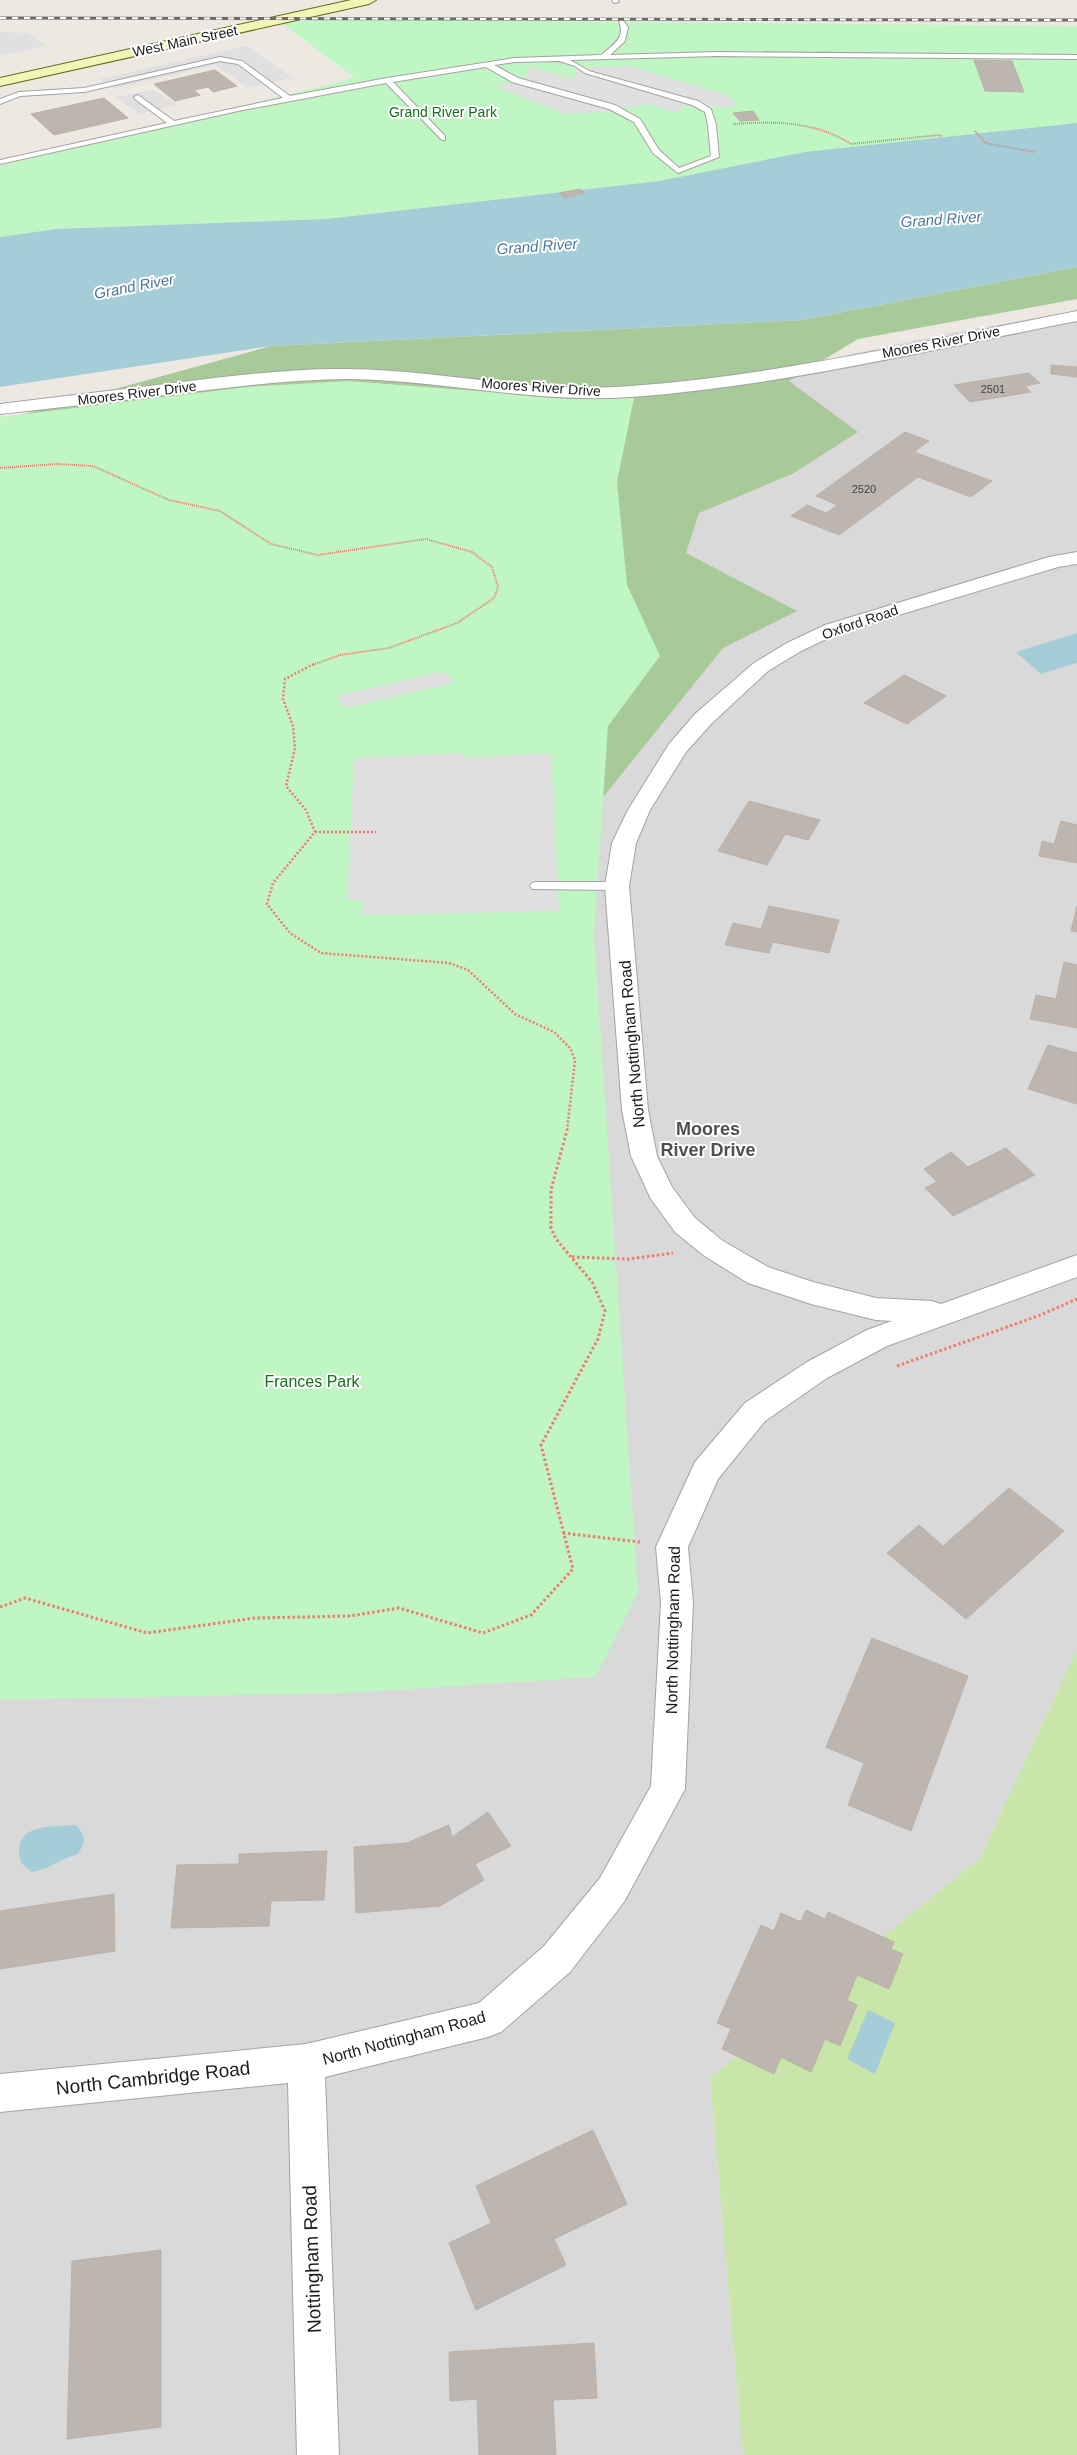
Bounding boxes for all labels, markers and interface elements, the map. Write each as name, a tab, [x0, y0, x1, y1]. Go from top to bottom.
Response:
street label: West Main Street	[131, 22, 239, 60]
park label: Grand River Park	[389, 104, 498, 120]
water label: Grand River	[900, 208, 983, 230]
water label: Grand River	[496, 235, 579, 257]
water label: Grand River	[93, 270, 176, 302]
street label: Moores River Drive	[881, 323, 1002, 361]
street label: Moores River Drive	[481, 375, 602, 399]
street label: Moores River Drive	[77, 378, 198, 408]
house number: 2501	[981, 383, 1005, 395]
house number: 2520	[852, 483, 876, 495]
street label: Oxford Road	[820, 602, 900, 642]
street label: North Nottingham Road	[616, 960, 648, 1128]
district label: Moores River Drive	[660, 1119, 756, 1160]
park label: Frances Park	[264, 1373, 361, 1390]
street label: North Nottingham Road	[663, 1546, 683, 1714]
street label: North Nottingham Road	[321, 2008, 487, 2068]
street label: North Cambridge Road	[55, 2057, 251, 2099]
street label: Nottingham Road	[299, 2185, 325, 2333]

